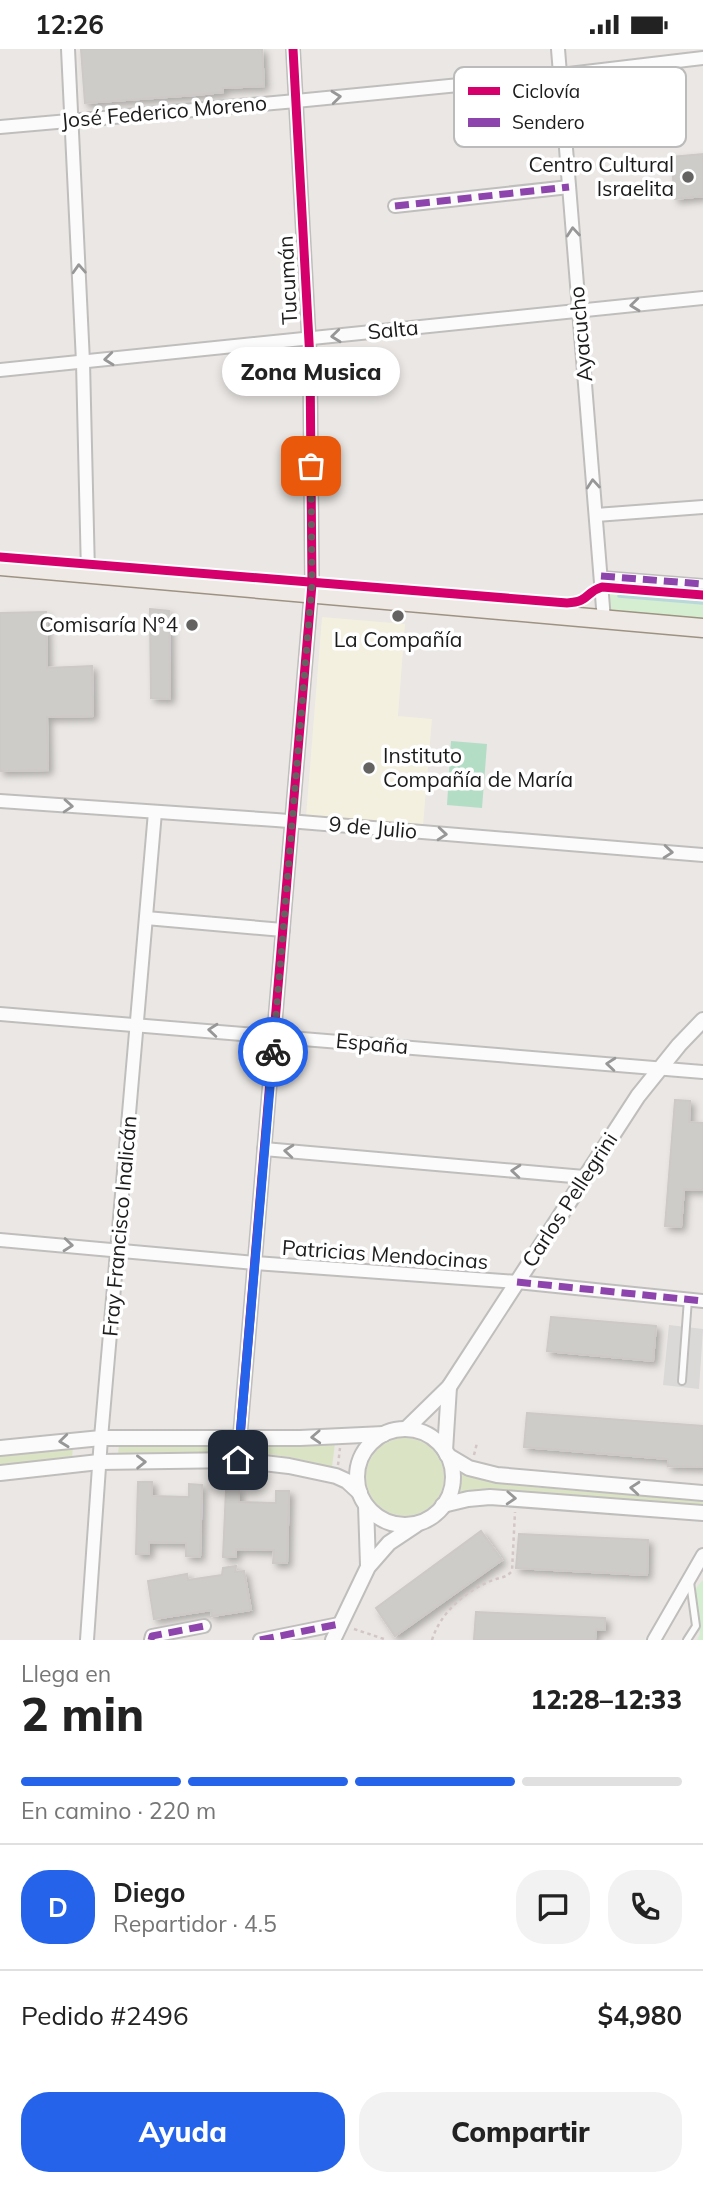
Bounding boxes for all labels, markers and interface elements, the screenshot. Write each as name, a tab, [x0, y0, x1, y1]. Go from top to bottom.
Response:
text: 12:26	[35, 8, 104, 41]
legend	[454, 67, 686, 147]
text: Ciclovía	[512, 79, 580, 103]
street label: José Federico Moreno	[60, 89, 268, 133]
one-way arrow	[331, 90, 342, 105]
text: Sendero	[512, 110, 585, 134]
place label: Centro Cultural Israelita	[529, 151, 674, 201]
marker: Centro Cultural Israelita	[680, 169, 696, 185]
one-way arrow	[566, 227, 581, 238]
street label: Tucumán	[272, 235, 302, 325]
one-way arrow	[71, 263, 86, 274]
street label: Ayacucho	[563, 285, 597, 383]
one-way arrow	[629, 298, 641, 313]
street label: Salta	[366, 313, 419, 345]
one-way arrow	[330, 328, 341, 343]
callout: Zona Musica	[222, 347, 400, 396]
one-way arrow	[103, 351, 114, 366]
text: Zona Musica	[240, 357, 382, 386]
pin	[281, 436, 341, 496]
icon: bag	[292, 447, 330, 485]
one-way arrow	[586, 478, 601, 489]
marker: La Compañía	[390, 608, 406, 624]
place label: Comisaría N°4	[39, 611, 178, 637]
marker: Comisaría N°4	[184, 617, 200, 633]
place label: La Compañía	[334, 626, 462, 652]
place label: Instituto Compañía de María	[383, 742, 573, 792]
marker: Instituto Compañía de María	[361, 760, 377, 776]
one-way arrow	[63, 798, 74, 813]
street label: 9 de Julio	[328, 810, 418, 844]
one-way arrow	[436, 826, 447, 841]
one-way arrow	[663, 844, 674, 859]
courier	[238, 1017, 308, 1087]
one-way arrow	[207, 1023, 219, 1038]
street label: España	[335, 1027, 409, 1059]
icon: bike	[254, 1033, 292, 1071]
one-way arrow	[605, 1057, 616, 1072]
street label: Fray Francisco Inalicán	[96, 1115, 142, 1337]
street label: Carlos Pellegrini	[516, 1127, 622, 1272]
one-way arrow	[284, 1144, 295, 1159]
one-way arrow	[510, 1164, 521, 1179]
street label: Patricias Mendocinas	[281, 1234, 489, 1274]
one-way arrow	[63, 1237, 74, 1252]
one-way arrow	[310, 1429, 321, 1444]
pin	[208, 1430, 268, 1490]
one-way arrow	[58, 1434, 70, 1449]
icon: home	[219, 1441, 257, 1479]
one-way arrow	[136, 1454, 147, 1470]
one-way arrow	[629, 1481, 640, 1496]
one-way arrow	[505, 1491, 516, 1506]
text: Llega en	[21, 1659, 111, 1688]
text: 12:28–12:33	[531, 1683, 682, 1716]
text: 2 min	[21, 1685, 144, 1743]
text: En camino · 220 m	[21, 1796, 216, 1825]
button: chat	[516, 1870, 590, 1944]
button: phone	[608, 1870, 682, 1944]
text: Diego	[113, 1876, 185, 1909]
text: D	[48, 1891, 68, 1924]
text: Repartidor · 4.5	[113, 1909, 277, 1938]
text: Pedido #2496	[21, 1999, 189, 2032]
text: $4,980	[598, 1999, 682, 2032]
button: Ayuda	[21, 2092, 345, 2172]
button: Compartir	[359, 2092, 682, 2172]

